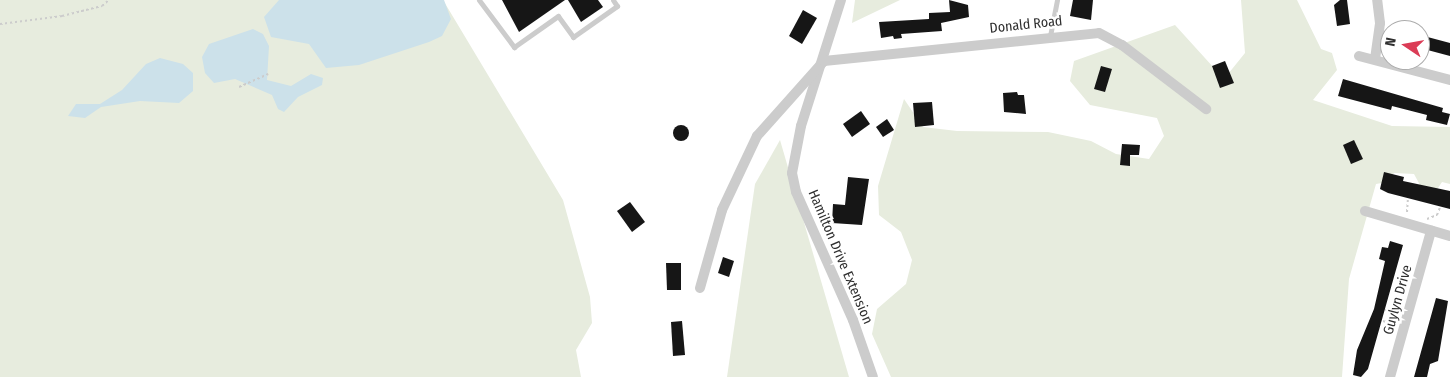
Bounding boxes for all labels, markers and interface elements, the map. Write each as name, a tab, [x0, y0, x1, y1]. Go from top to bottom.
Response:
street label: Donald Road	[989, 13, 1063, 37]
north arrow	[1380, 20, 1430, 70]
text: N	[1382, 36, 1400, 48]
street label: Hamilton Drive Extension	[804, 187, 876, 327]
street label: Guylyn Drive	[1380, 263, 1416, 337]

